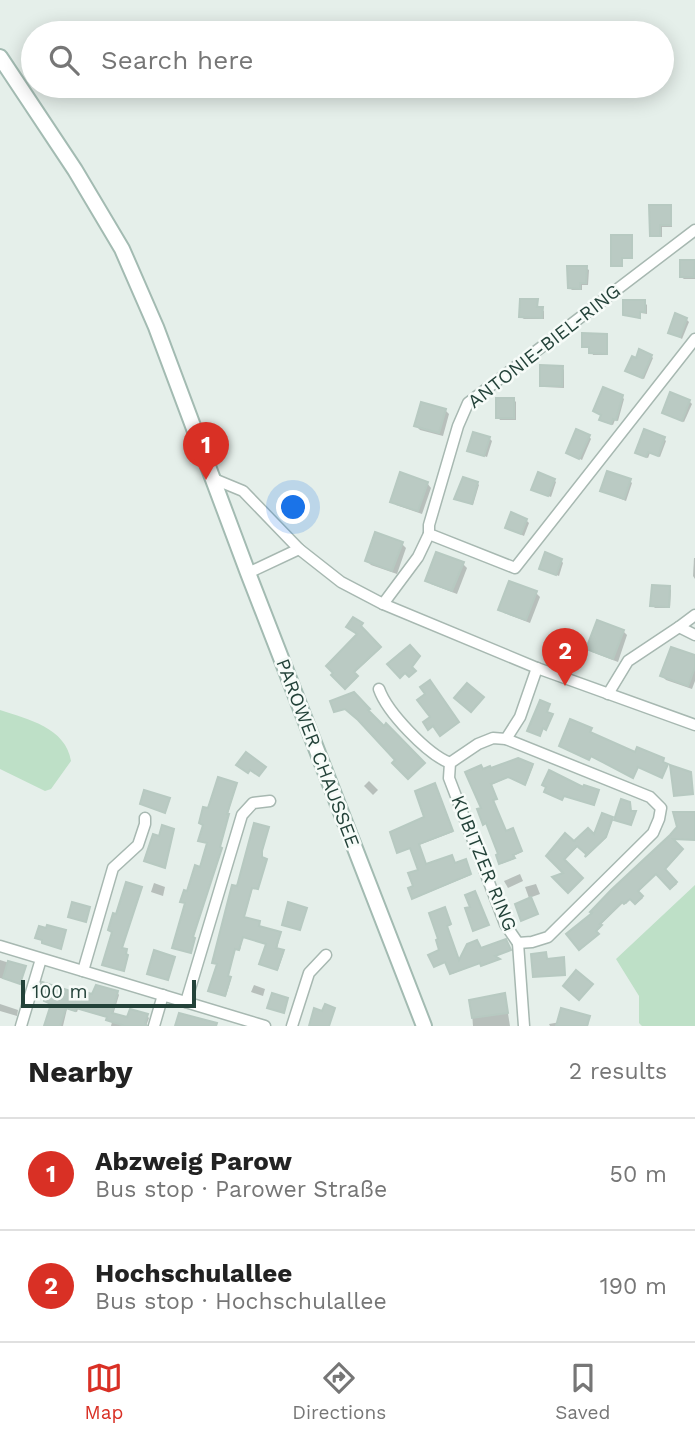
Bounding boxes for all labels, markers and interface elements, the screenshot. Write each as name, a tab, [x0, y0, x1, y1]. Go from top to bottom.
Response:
search box	[21, 21, 674, 98]
icon: search	[45, 41, 83, 79]
text: Search here	[101, 45, 253, 75]
street label: ANTONIE-BIEL-RING	[463, 279, 625, 413]
pin: 1	[183, 422, 229, 480]
your location	[276, 490, 310, 524]
pin: 2	[542, 628, 588, 686]
street label: PAROWER CHAUSSEE	[271, 655, 365, 851]
street label: KUBITZER RING	[446, 792, 522, 934]
scale bar	[21, 977, 196, 1009]
text: 100 m	[32, 980, 88, 1003]
text: Nearby	[28, 1054, 133, 1089]
text: 2 results	[569, 1058, 667, 1085]
text: Abzweig Parow	[95, 1146, 292, 1176]
text: 1	[46, 1161, 56, 1188]
text: 50 m	[610, 1161, 667, 1188]
text: Bus stop · Parower Straße	[95, 1176, 387, 1203]
text: Hochschulallee	[95, 1258, 292, 1288]
text: 2	[44, 1273, 58, 1300]
text: 190 m	[600, 1273, 667, 1300]
text: Bus stop · Hochschulallee	[95, 1288, 387, 1315]
tab: Map	[85, 1359, 123, 1424]
tab: Directions	[292, 1359, 386, 1424]
tab: Saved	[555, 1359, 610, 1424]

